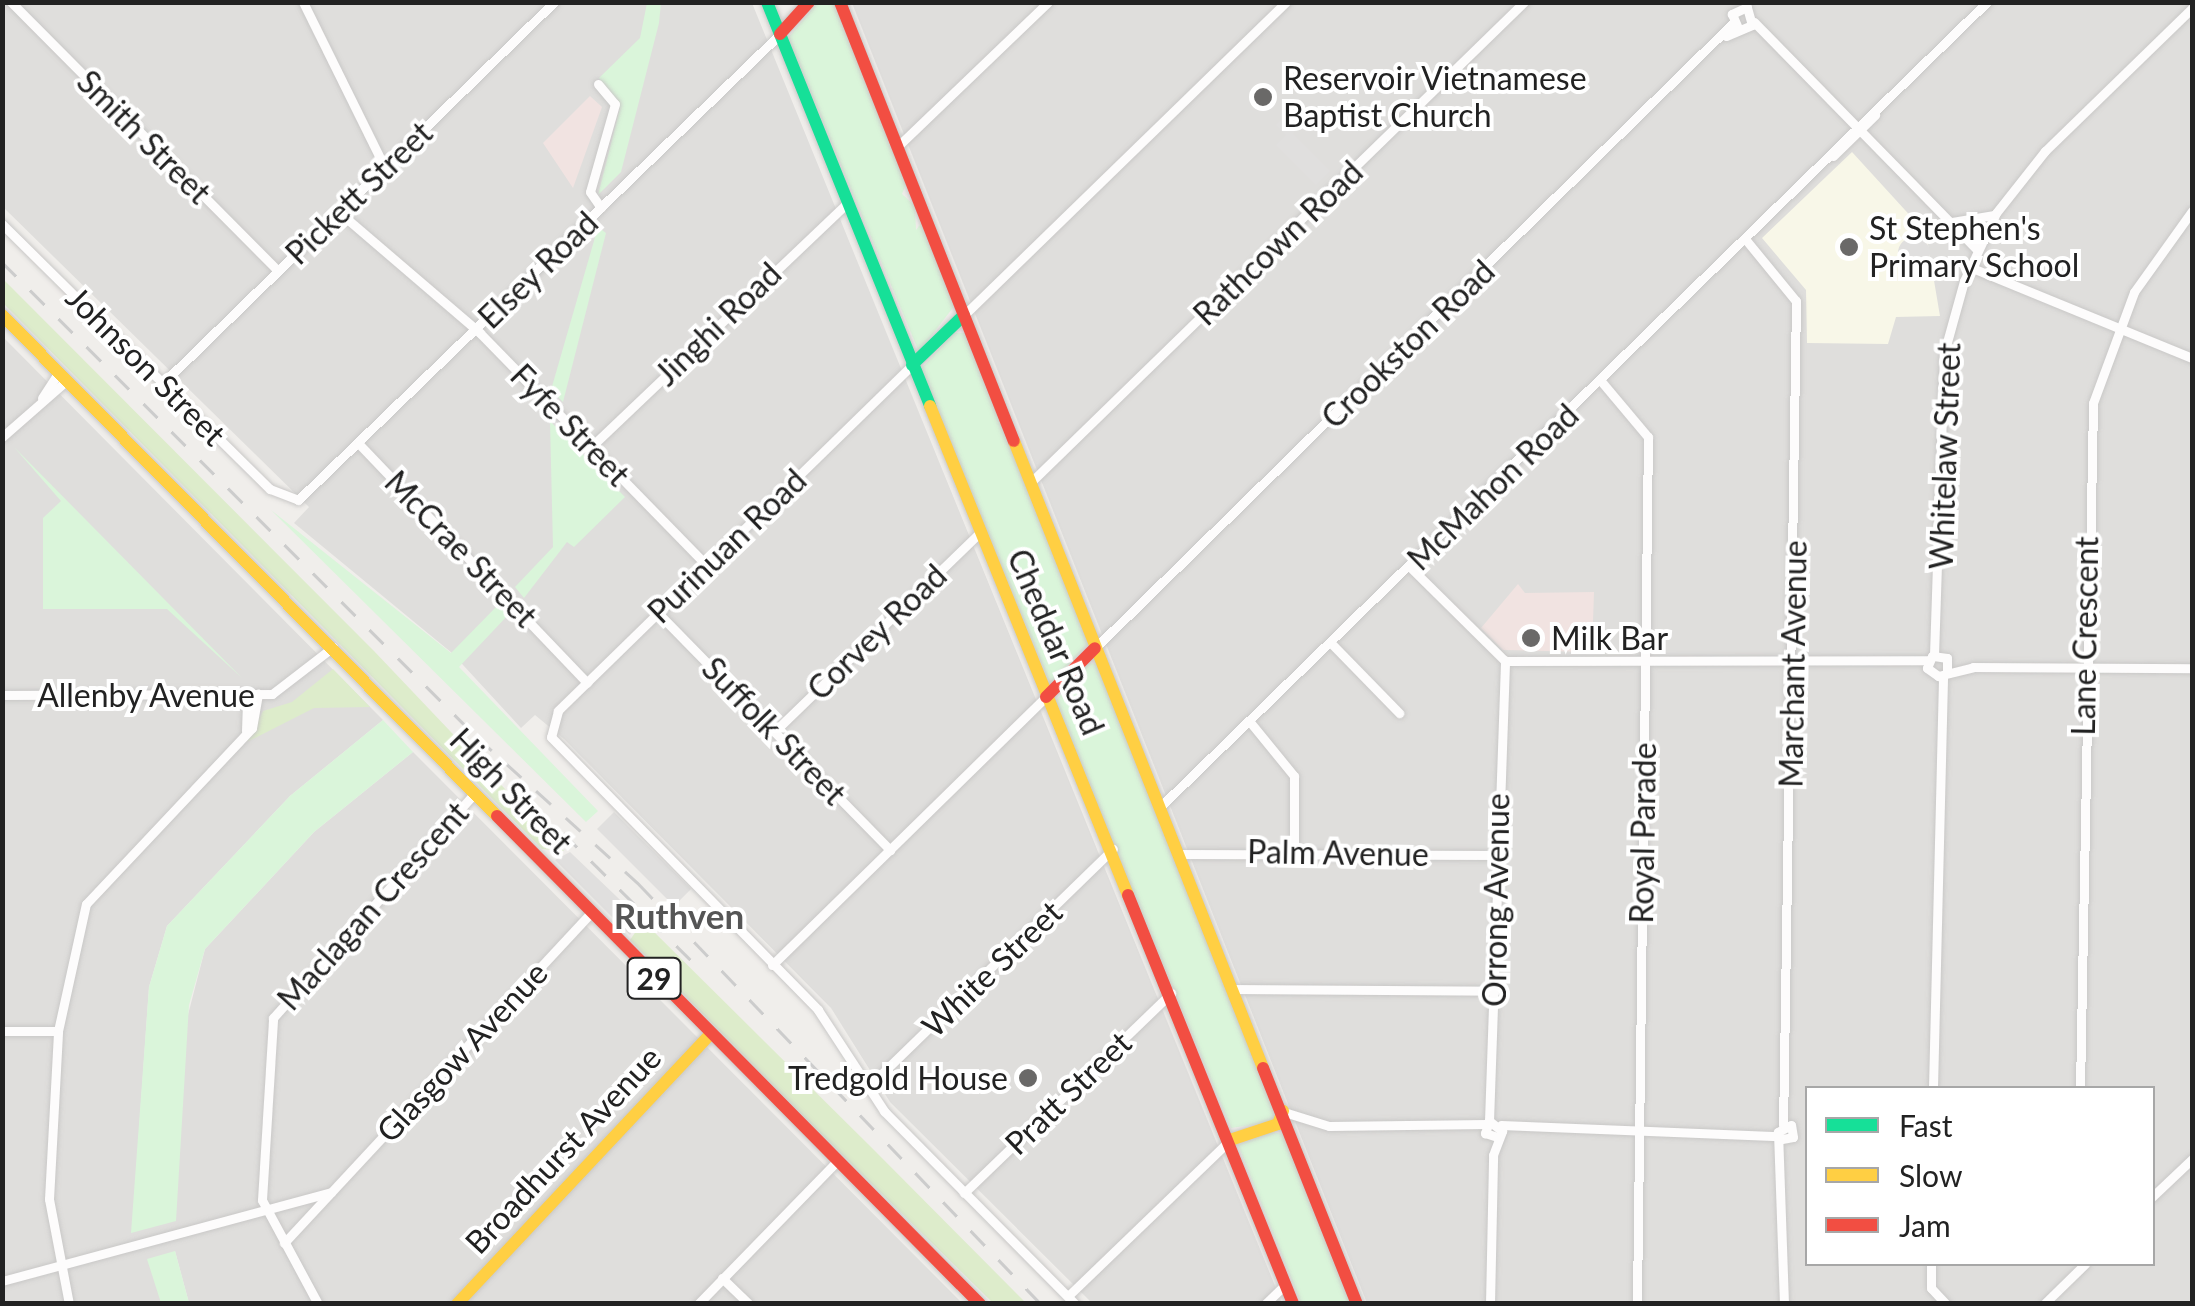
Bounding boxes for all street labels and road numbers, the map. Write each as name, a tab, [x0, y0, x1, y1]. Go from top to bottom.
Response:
street label: Smith Street	[69, 62, 219, 212]
street label: Pickett Street	[278, 114, 440, 272]
street label: Rathcown Road	[1186, 153, 1370, 333]
street label: Elsey Road	[470, 203, 606, 337]
street label: Crookston Road	[1314, 252, 1502, 436]
street label: Jinghi Road	[647, 255, 789, 393]
street label: Johnson Street	[58, 278, 234, 454]
street label: Whitelaw Street	[1922, 342, 1968, 570]
street label: Fyfe Street	[503, 356, 637, 494]
street label: McMahon Road	[1400, 396, 1586, 578]
street label: Purinuan Road	[640, 461, 814, 631]
street label: McCrae Street	[377, 463, 545, 635]
street label: Lane Crescent	[2064, 536, 2106, 736]
street label: Marchant Avenue	[1772, 539, 1814, 789]
street label: Cheddar Road	[1000, 543, 1112, 741]
street label: Corvey Road	[799, 556, 955, 708]
street label: Suffolk Street	[694, 649, 854, 813]
street label: Allenby Avenue	[36, 676, 256, 714]
street label: High Street	[442, 721, 580, 861]
street label: Royal Parade	[1622, 742, 1664, 924]
street label: Orrong Avenue	[1475, 792, 1517, 1008]
street label: Maclagan Crescent	[270, 794, 476, 1018]
street label: Palm Avenue	[1246, 832, 1430, 874]
street label: White Street	[914, 893, 1070, 1045]
street label: Glasgow Avenue	[368, 953, 556, 1151]
road number: 29	[626, 953, 682, 1003]
street label: Pratt Street	[997, 1024, 1139, 1162]
street label: Broadhurst Avenue	[457, 1038, 669, 1262]

